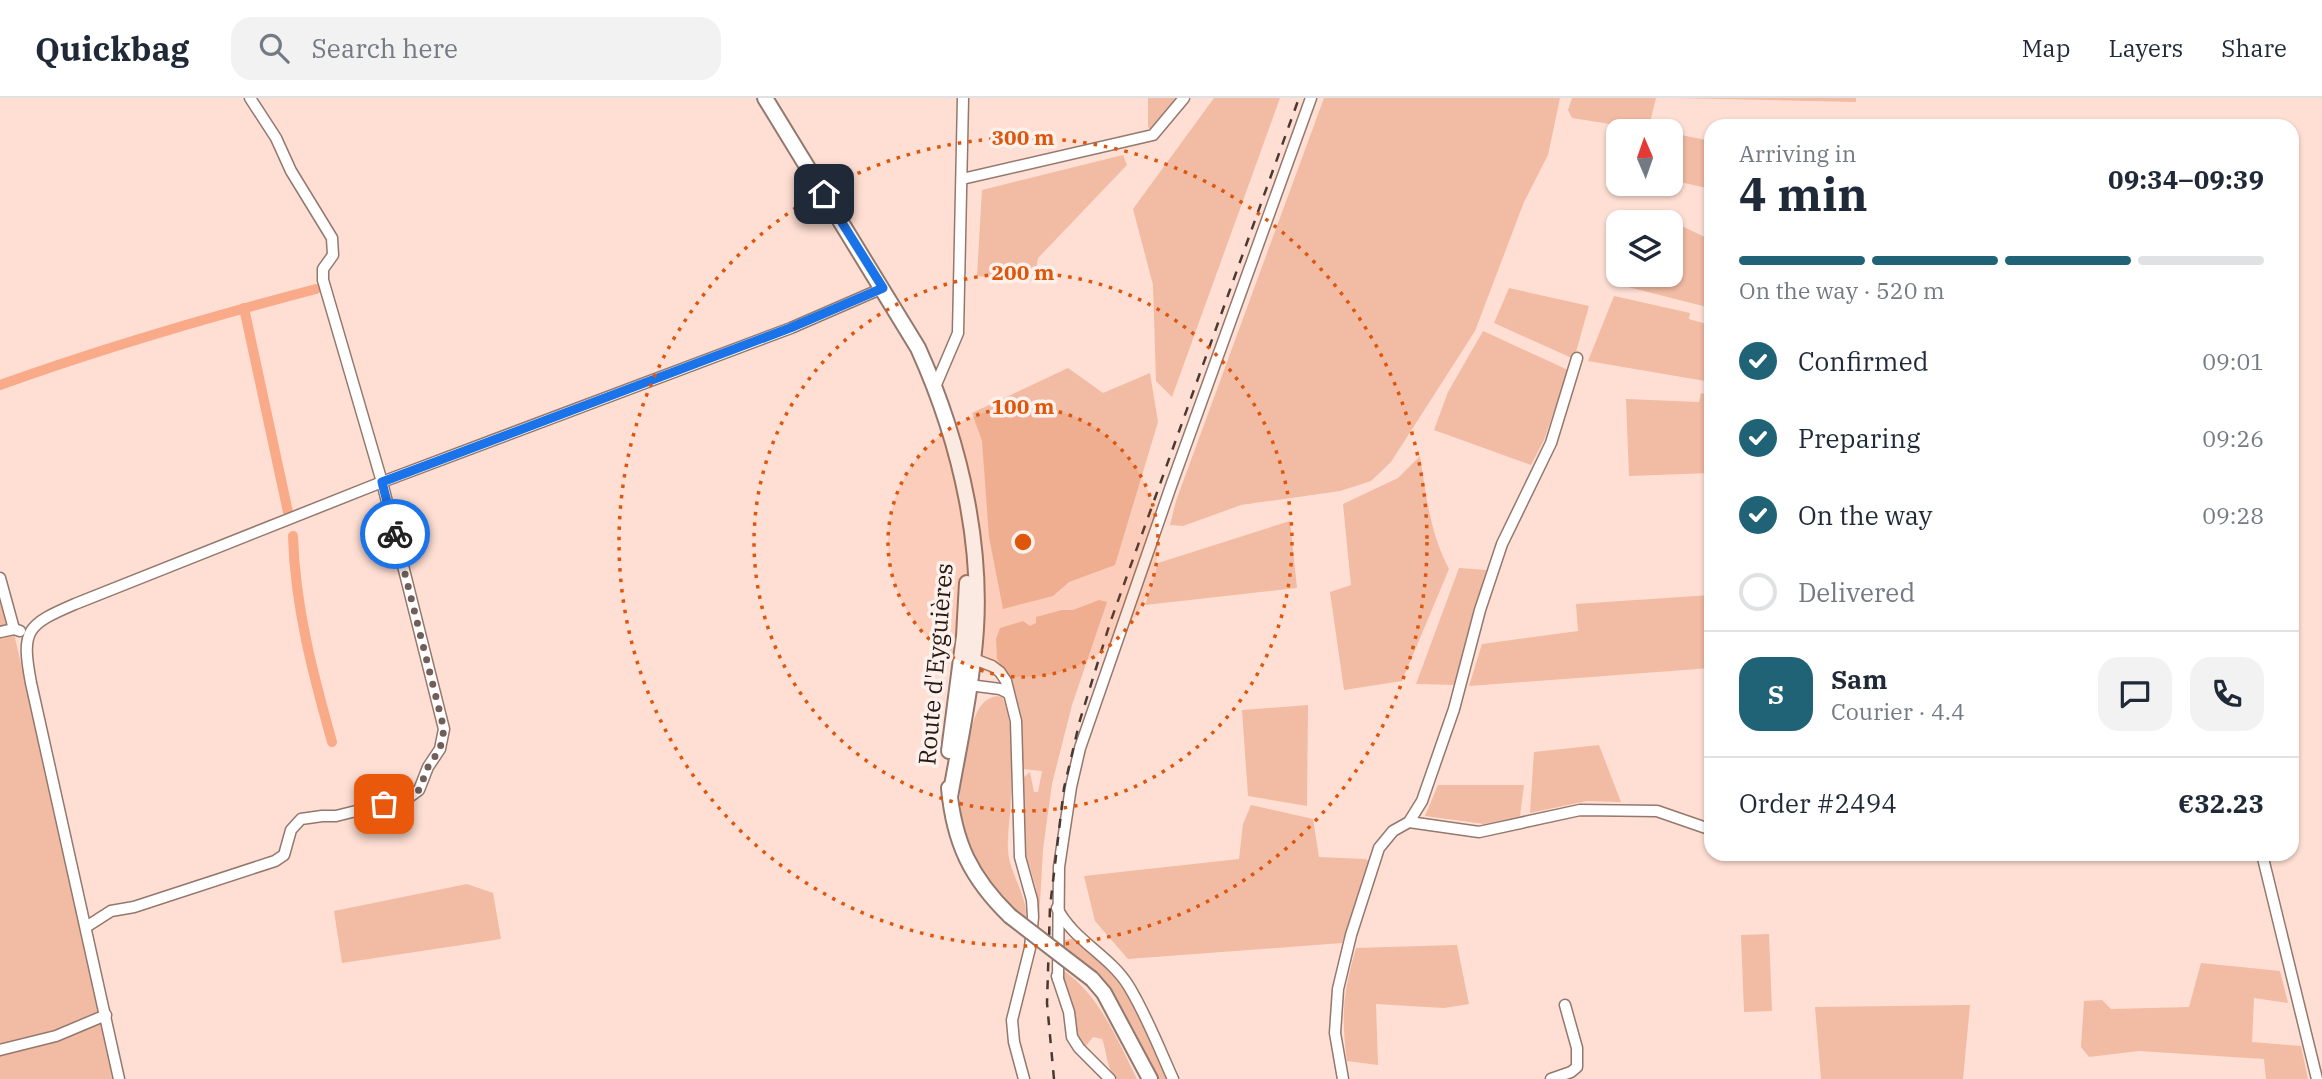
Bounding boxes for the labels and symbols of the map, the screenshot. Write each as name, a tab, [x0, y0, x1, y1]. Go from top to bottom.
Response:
north arrow	[1606, 119, 1684, 196]
text: 300 m	[991, 123, 1055, 151]
pin	[794, 164, 854, 224]
text: 200 m	[991, 258, 1055, 286]
text: 100 m	[991, 392, 1055, 420]
courier	[360, 499, 430, 569]
centre of rings	[1011, 530, 1035, 554]
street label: Route d'Eyguières	[910, 562, 960, 766]
pin	[354, 774, 414, 834]

